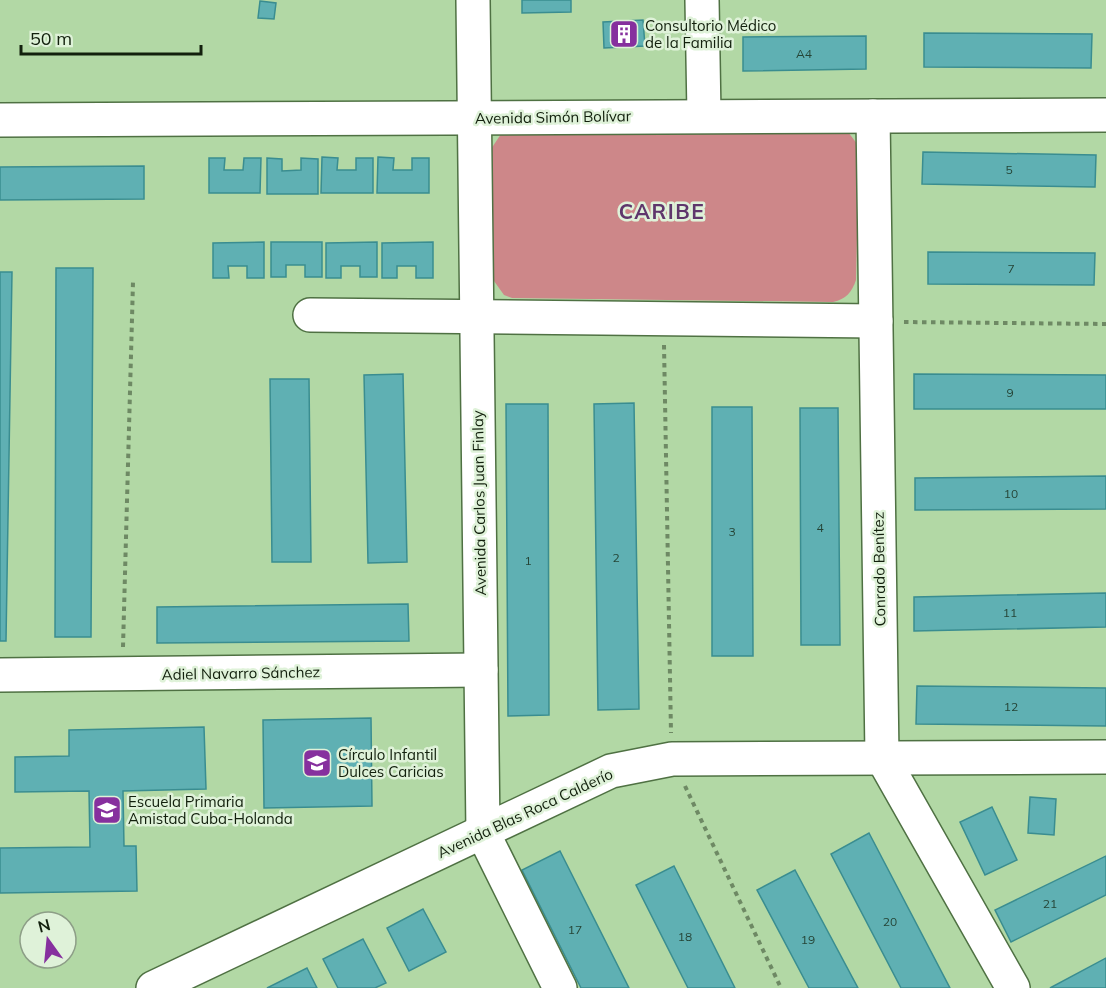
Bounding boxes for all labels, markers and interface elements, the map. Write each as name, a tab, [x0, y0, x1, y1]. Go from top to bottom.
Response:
place label: Consultorio Médico de la Familia	[645, 16, 776, 52]
scale bar	[21, 18, 201, 56]
building icon: Consultorio Médico de la Familia	[608, 18, 640, 50]
text: 50 m	[30, 27, 72, 50]
house number: A4	[796, 46, 812, 61]
street label: Avenida Simón Bolívar	[475, 106, 632, 128]
house number: 5	[1005, 162, 1013, 177]
district label: CARIBE	[619, 198, 705, 224]
house number: 7	[1007, 261, 1015, 276]
house number: 9	[1006, 385, 1014, 400]
street label: Avenida Carlos Juan Finlay	[468, 410, 490, 596]
house number: 10	[1004, 486, 1018, 501]
street label: Conrado Benítez	[868, 511, 889, 627]
house number: 4	[816, 520, 824, 535]
house number: 3	[728, 524, 736, 539]
house number: 2	[612, 550, 620, 565]
house number: 1	[524, 553, 532, 568]
house number: 11	[1003, 605, 1017, 620]
street label: Adiel Navarro Sánchez	[162, 662, 321, 684]
house number: 12	[1004, 699, 1018, 714]
place label: Círculo Infantil Dulces Caricias	[338, 745, 444, 781]
school or university icon: Círculo Infantil Dulces Caricias	[301, 747, 333, 779]
street label: Avenida Blas Roca Calderío	[434, 764, 616, 862]
place label: Escuela Primaria Amistad Cuba-Holanda	[128, 792, 293, 828]
school or university icon: Escuela Primaria Amistad Cuba-Holanda	[91, 794, 123, 826]
house number: 21	[1043, 896, 1057, 911]
north arrow	[18, 910, 78, 970]
text: N	[36, 914, 53, 937]
house number: 20	[883, 914, 897, 929]
house number: 17	[568, 922, 582, 937]
house number: 18	[678, 929, 692, 944]
house number: 19	[801, 932, 815, 947]

